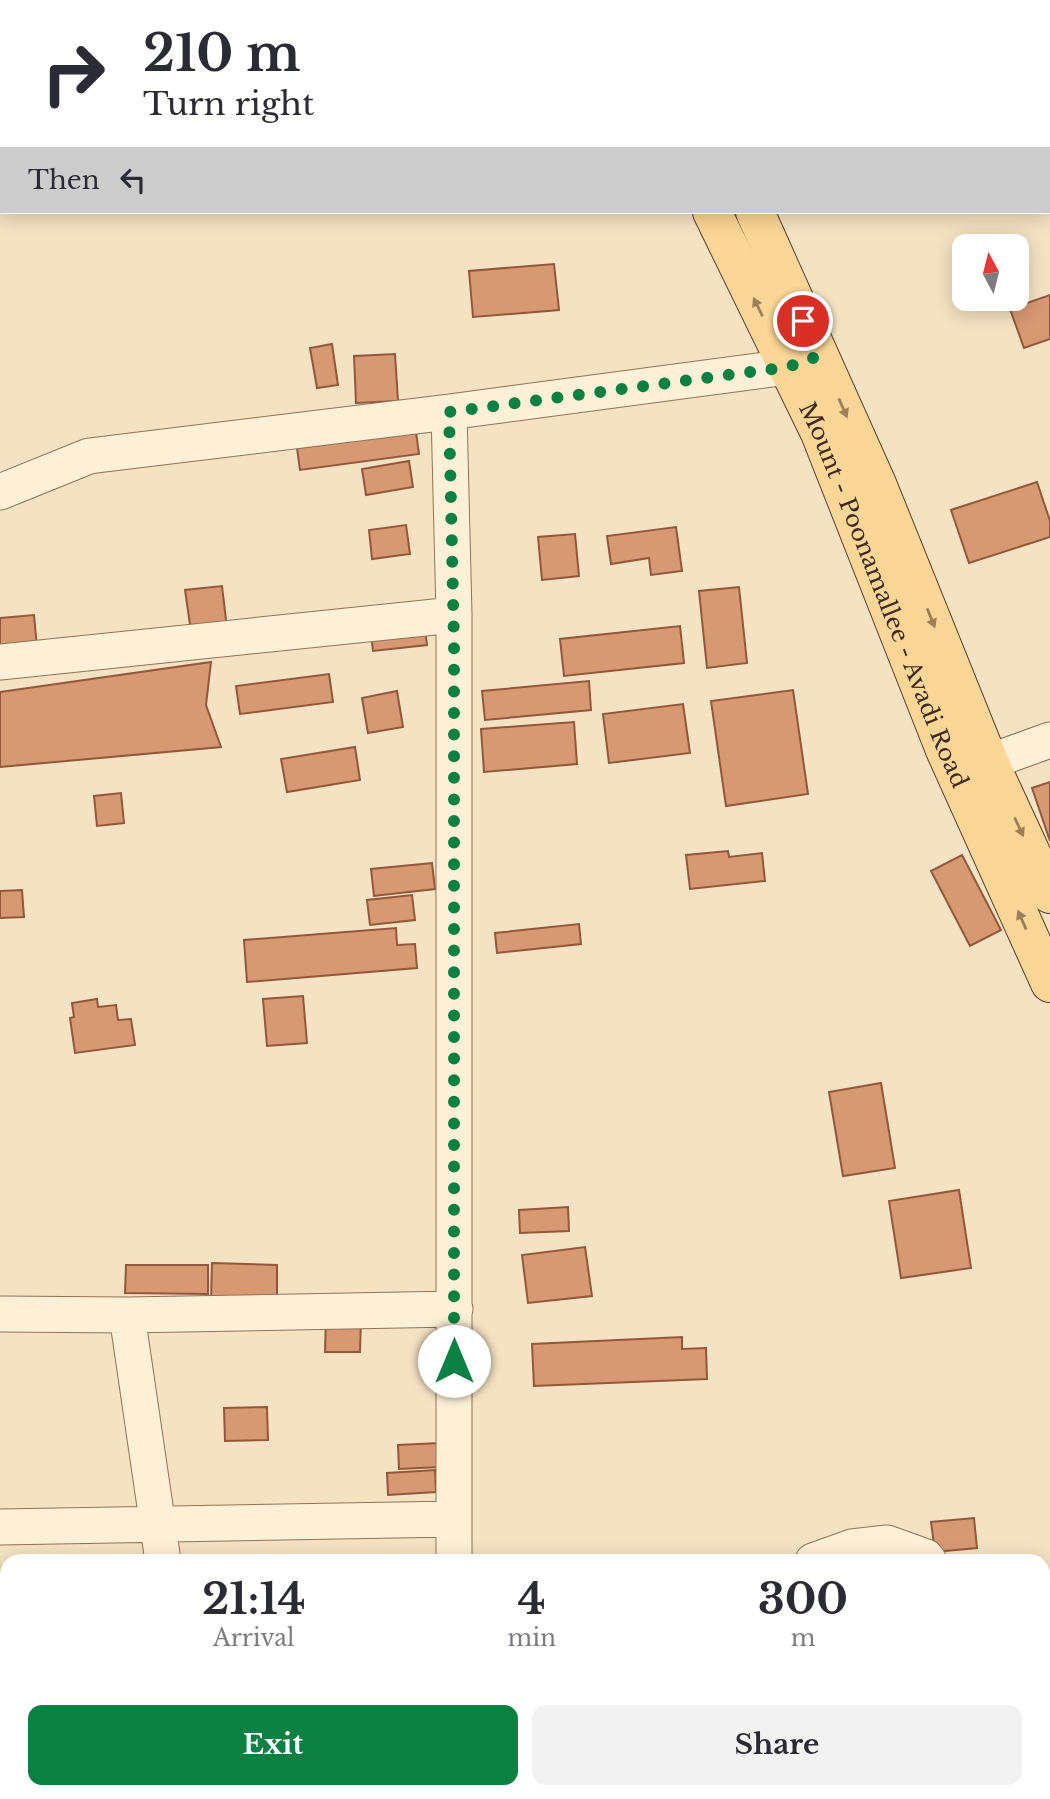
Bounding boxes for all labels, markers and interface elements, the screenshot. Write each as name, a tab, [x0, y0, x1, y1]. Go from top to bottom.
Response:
text: 210 m	[143, 23, 301, 84]
icon: right	[28, 28, 119, 119]
text: Turn right	[143, 84, 314, 124]
icon: left	[114, 161, 152, 199]
text: Then	[28, 164, 100, 196]
north arrow	[952, 234, 1029, 312]
map controls	[952, 234, 1029, 311]
pin	[773, 291, 833, 351]
one-way arrow	[752, 297, 764, 317]
icon: arrive	[784, 302, 822, 340]
street label: Mount - Poonamallee - Avadi Road	[793, 398, 974, 792]
one-way arrow	[837, 398, 849, 418]
one-way arrow	[925, 607, 936, 628]
one-way arrow	[1014, 817, 1025, 838]
one-way arrow	[1016, 910, 1027, 931]
position arrow	[417, 1324, 491, 1398]
text: 21:14	[202, 1573, 306, 1625]
text: 4	[518, 1573, 546, 1625]
text: 300	[758, 1573, 848, 1625]
text: Arrival	[213, 1624, 295, 1652]
text: min	[508, 1624, 556, 1652]
text: m	[791, 1624, 815, 1652]
button: Exit	[28, 1705, 518, 1785]
button: Share	[532, 1705, 1022, 1785]

